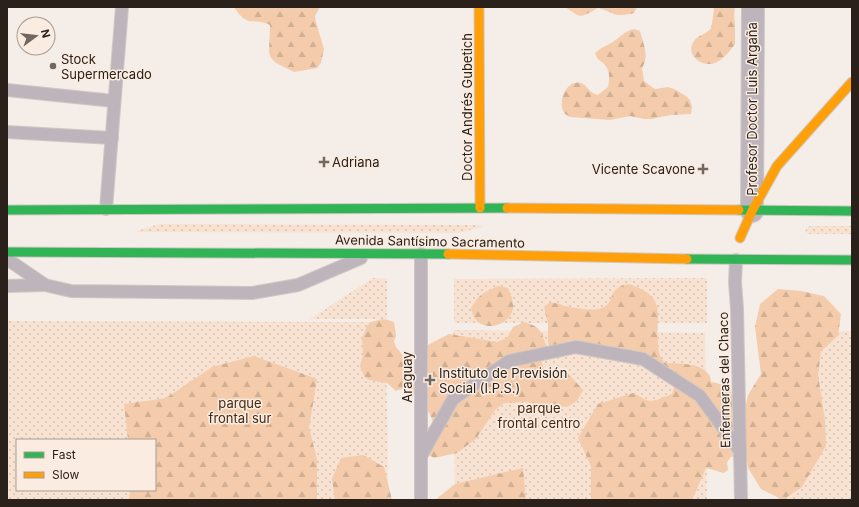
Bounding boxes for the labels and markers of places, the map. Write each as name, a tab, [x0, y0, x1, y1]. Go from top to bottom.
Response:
place label: Stock Supermercado	[61, 51, 152, 82]
marker: Stock Supermercado	[48, 61, 58, 71]
place label: Adriana	[332, 154, 379, 170]
marker: Adriana	[319, 157, 329, 167]
place label: Vicente Scavone	[592, 161, 695, 177]
marker: Vicente Scavone	[698, 164, 708, 174]
place label: Instituto de Previsión Social (I.P.S.)	[439, 365, 567, 396]
marker: Instituto de Previsión Social (I.P.S.)	[424, 374, 436, 386]

